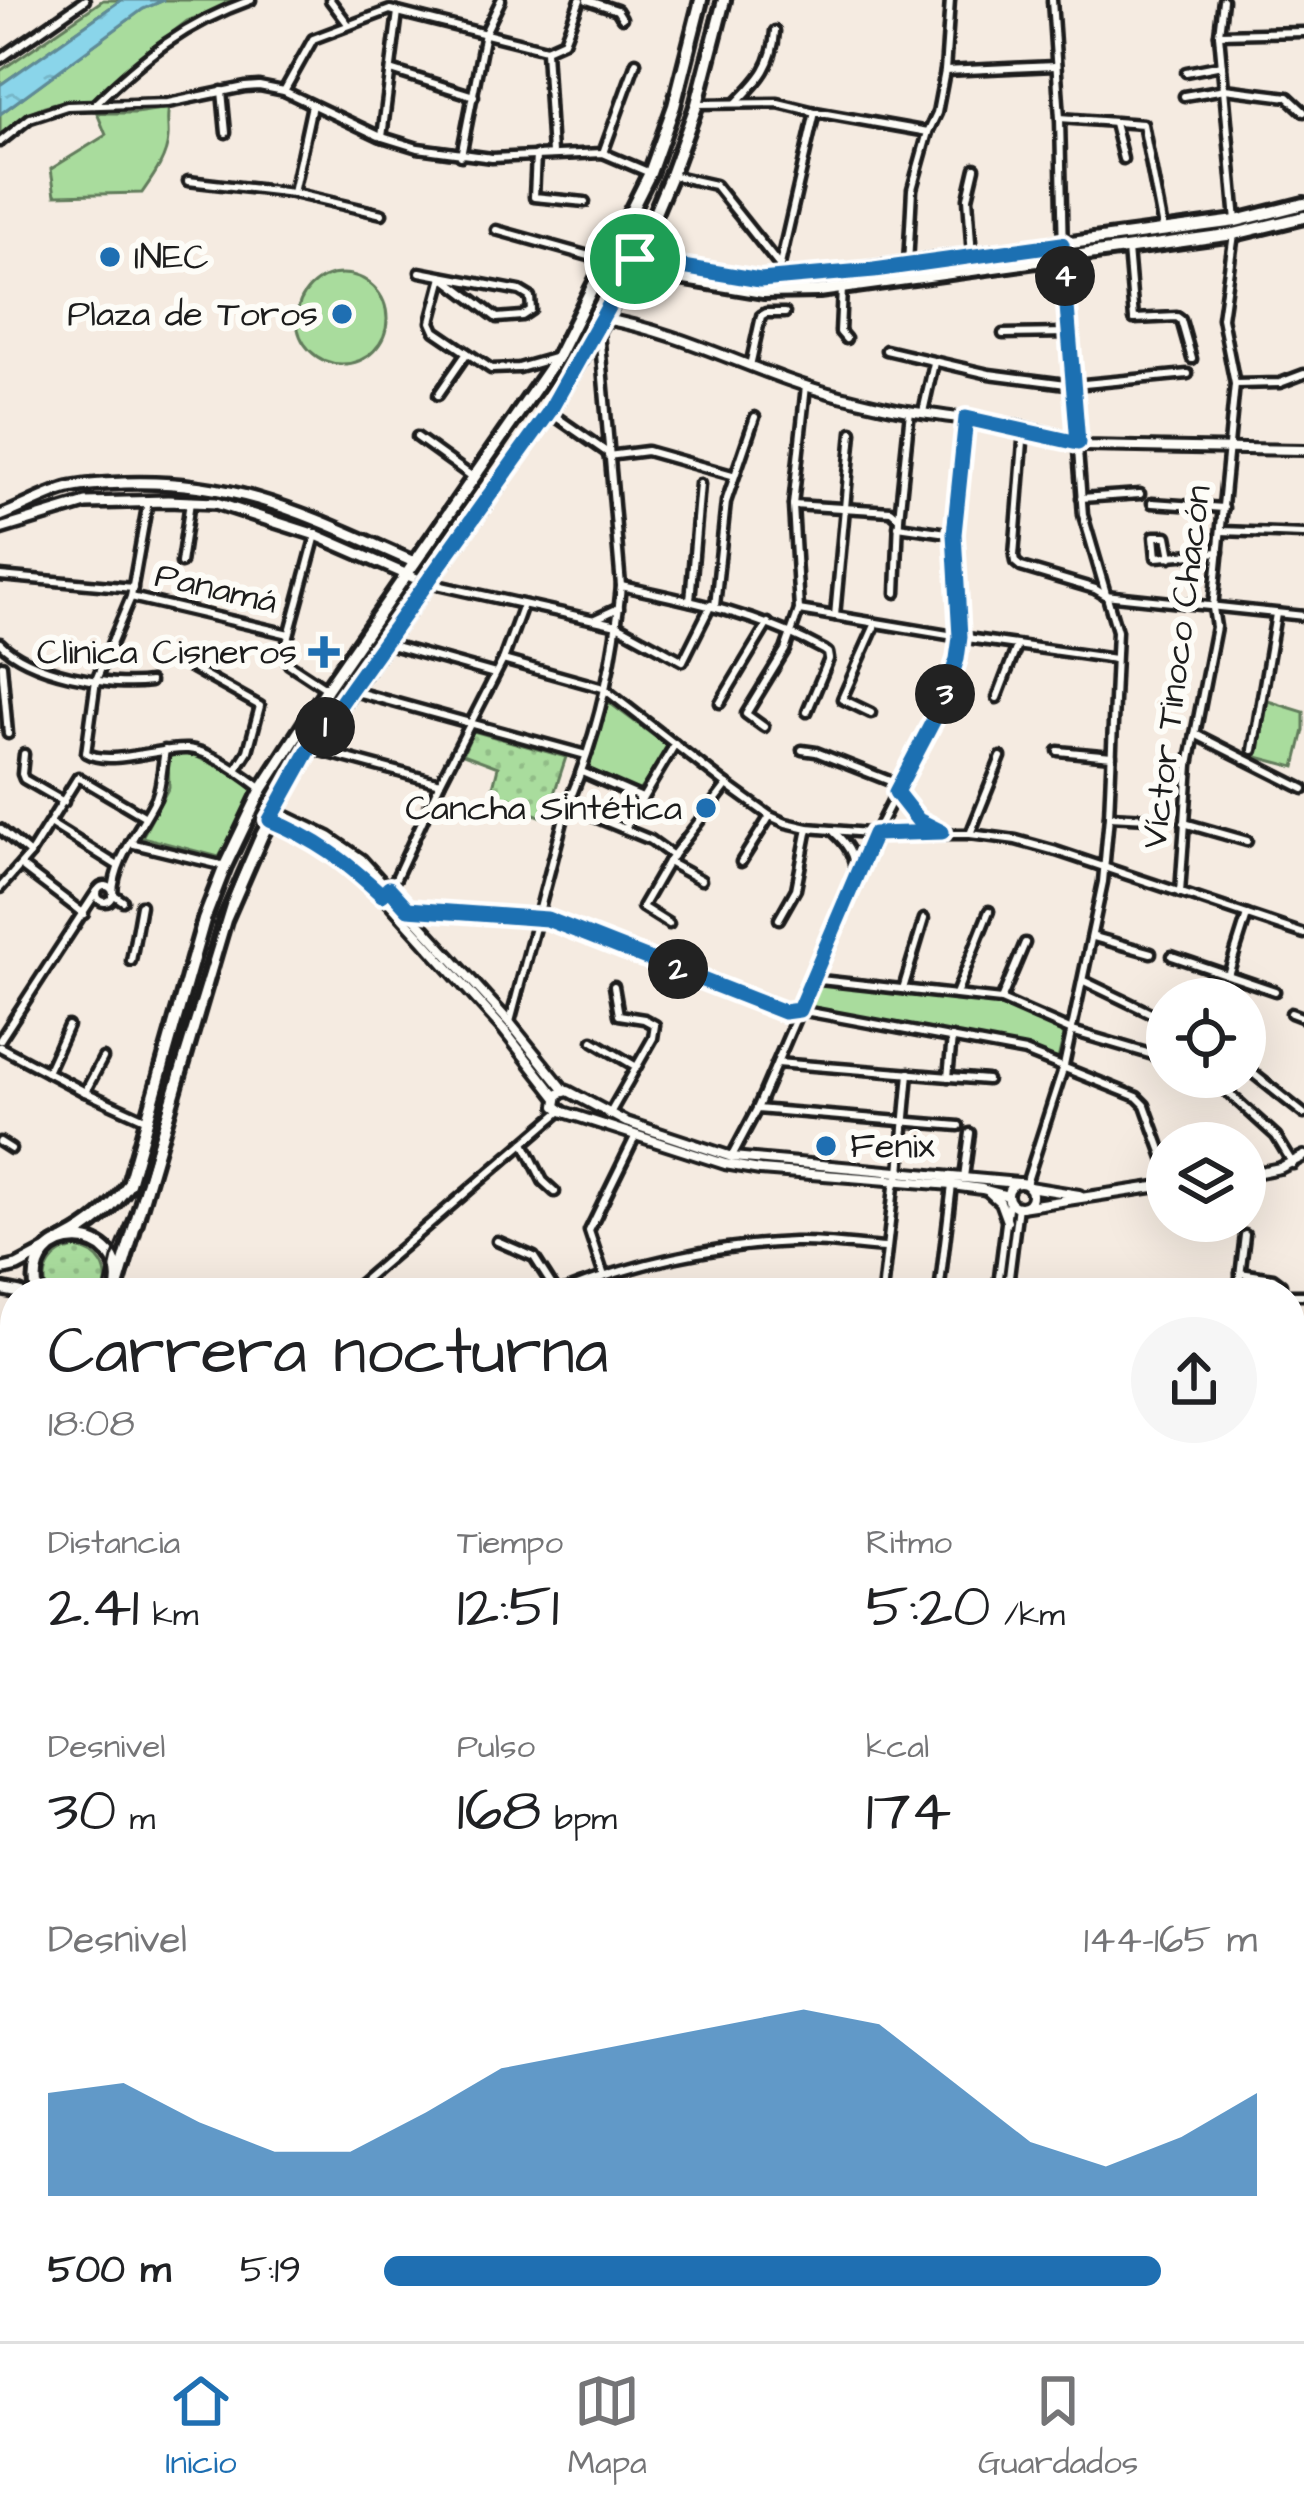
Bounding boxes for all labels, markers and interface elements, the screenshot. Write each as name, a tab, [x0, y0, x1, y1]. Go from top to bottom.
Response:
pin	[584, 208, 686, 310]
icon: arrive	[602, 226, 668, 292]
place label: INEC	[134, 232, 209, 283]
marker: INEC	[97, 244, 123, 270]
pin: 4	[1035, 246, 1095, 306]
text: 4	[1054, 253, 1076, 299]
place label: Plaza de Toros	[67, 289, 318, 340]
marker: Plaza de Toros	[329, 301, 355, 327]
street label: Víctor Tinoco Chacón	[1129, 482, 1225, 852]
street label: Panamá	[150, 550, 282, 628]
place label: Clinica Cisneros	[37, 627, 297, 678]
marker: Clinica Cisneros	[308, 636, 340, 668]
pin: 3	[915, 664, 975, 724]
text: 3	[937, 671, 953, 717]
pin: 1	[295, 697, 355, 757]
text: 1	[323, 704, 327, 750]
place label: Cancha Sintética	[405, 783, 682, 834]
marker: Cancha Sintética	[693, 795, 719, 821]
pin: 2	[648, 939, 708, 999]
text: 2	[669, 946, 687, 992]
map controls	[1146, 978, 1266, 1242]
button: locate	[1146, 978, 1266, 1098]
place label: Fenix	[850, 1121, 935, 1172]
button: layers	[1146, 1122, 1266, 1242]
marker: Fenix	[813, 1133, 839, 1159]
text: Carrera nocturna	[48, 1307, 608, 1399]
button: share	[1131, 1317, 1257, 1443]
text: 18:08	[48, 1398, 135, 1452]
text: Distancia	[48, 1520, 180, 1566]
text: Tiempo	[457, 1520, 563, 1566]
text: Ritmo	[866, 1520, 952, 1566]
text: 2.41	[48, 1566, 139, 1649]
text: 12:51	[457, 1566, 559, 1649]
text: 5:20	[866, 1566, 991, 1649]
text: km	[139, 1592, 198, 1638]
text: /km	[991, 1592, 1065, 1638]
text: Desnivel	[48, 1724, 165, 1770]
text: Pulso	[457, 1724, 535, 1770]
text: kcal	[866, 1724, 929, 1770]
text: 30	[48, 1770, 116, 1853]
text: 168	[457, 1770, 541, 1853]
text: 174	[866, 1770, 951, 1853]
text: m	[116, 1796, 155, 1842]
text: bpm	[541, 1796, 617, 1842]
text: Desnivel	[48, 1914, 187, 1968]
text: 144–165 m	[1084, 1914, 1257, 1968]
text: 500 m	[48, 2244, 171, 2298]
text: 5:19	[240, 2244, 301, 2298]
tab: Inicio	[166, 2368, 237, 2486]
tab: Mapa	[568, 2368, 647, 2486]
tab: Guardados	[978, 2368, 1138, 2486]

